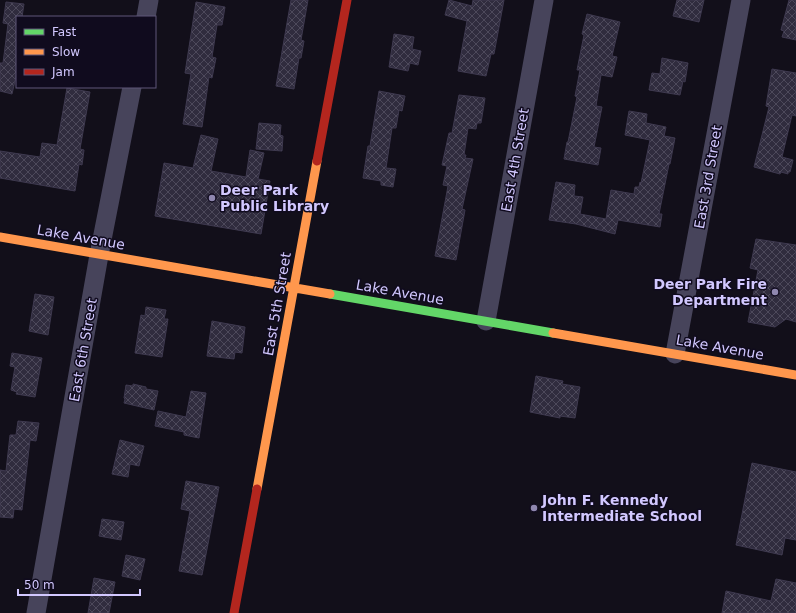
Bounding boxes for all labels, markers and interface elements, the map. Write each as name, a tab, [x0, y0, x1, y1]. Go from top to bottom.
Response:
legend	[16, 16, 156, 88]
text: Fast	[52, 25, 76, 39]
text: Slow	[52, 45, 80, 59]
text: Jam	[51, 65, 75, 79]
street label: East 4th Street	[498, 106, 532, 213]
street label: East 3rd Street	[691, 123, 725, 230]
place label: Deer Park Public Library	[220, 182, 329, 214]
marker: Deer Park Public Library	[207, 193, 217, 203]
street label: Lake Avenue	[36, 221, 126, 253]
street label: East 5th Street	[260, 250, 294, 357]
street label: Lake Avenue	[355, 276, 445, 308]
place label: Deer Park Fire Department	[653, 276, 767, 308]
marker: Deer Park Fire Department	[770, 287, 780, 297]
street label: East 6th Street	[66, 296, 100, 403]
street label: Lake Avenue	[675, 331, 765, 363]
place label: John F. Kennedy Intermediate School	[541, 492, 702, 524]
marker: John F. Kennedy Intermediate School	[529, 503, 539, 513]
scale bar	[18, 571, 140, 597]
text: 50 m	[24, 578, 55, 592]

